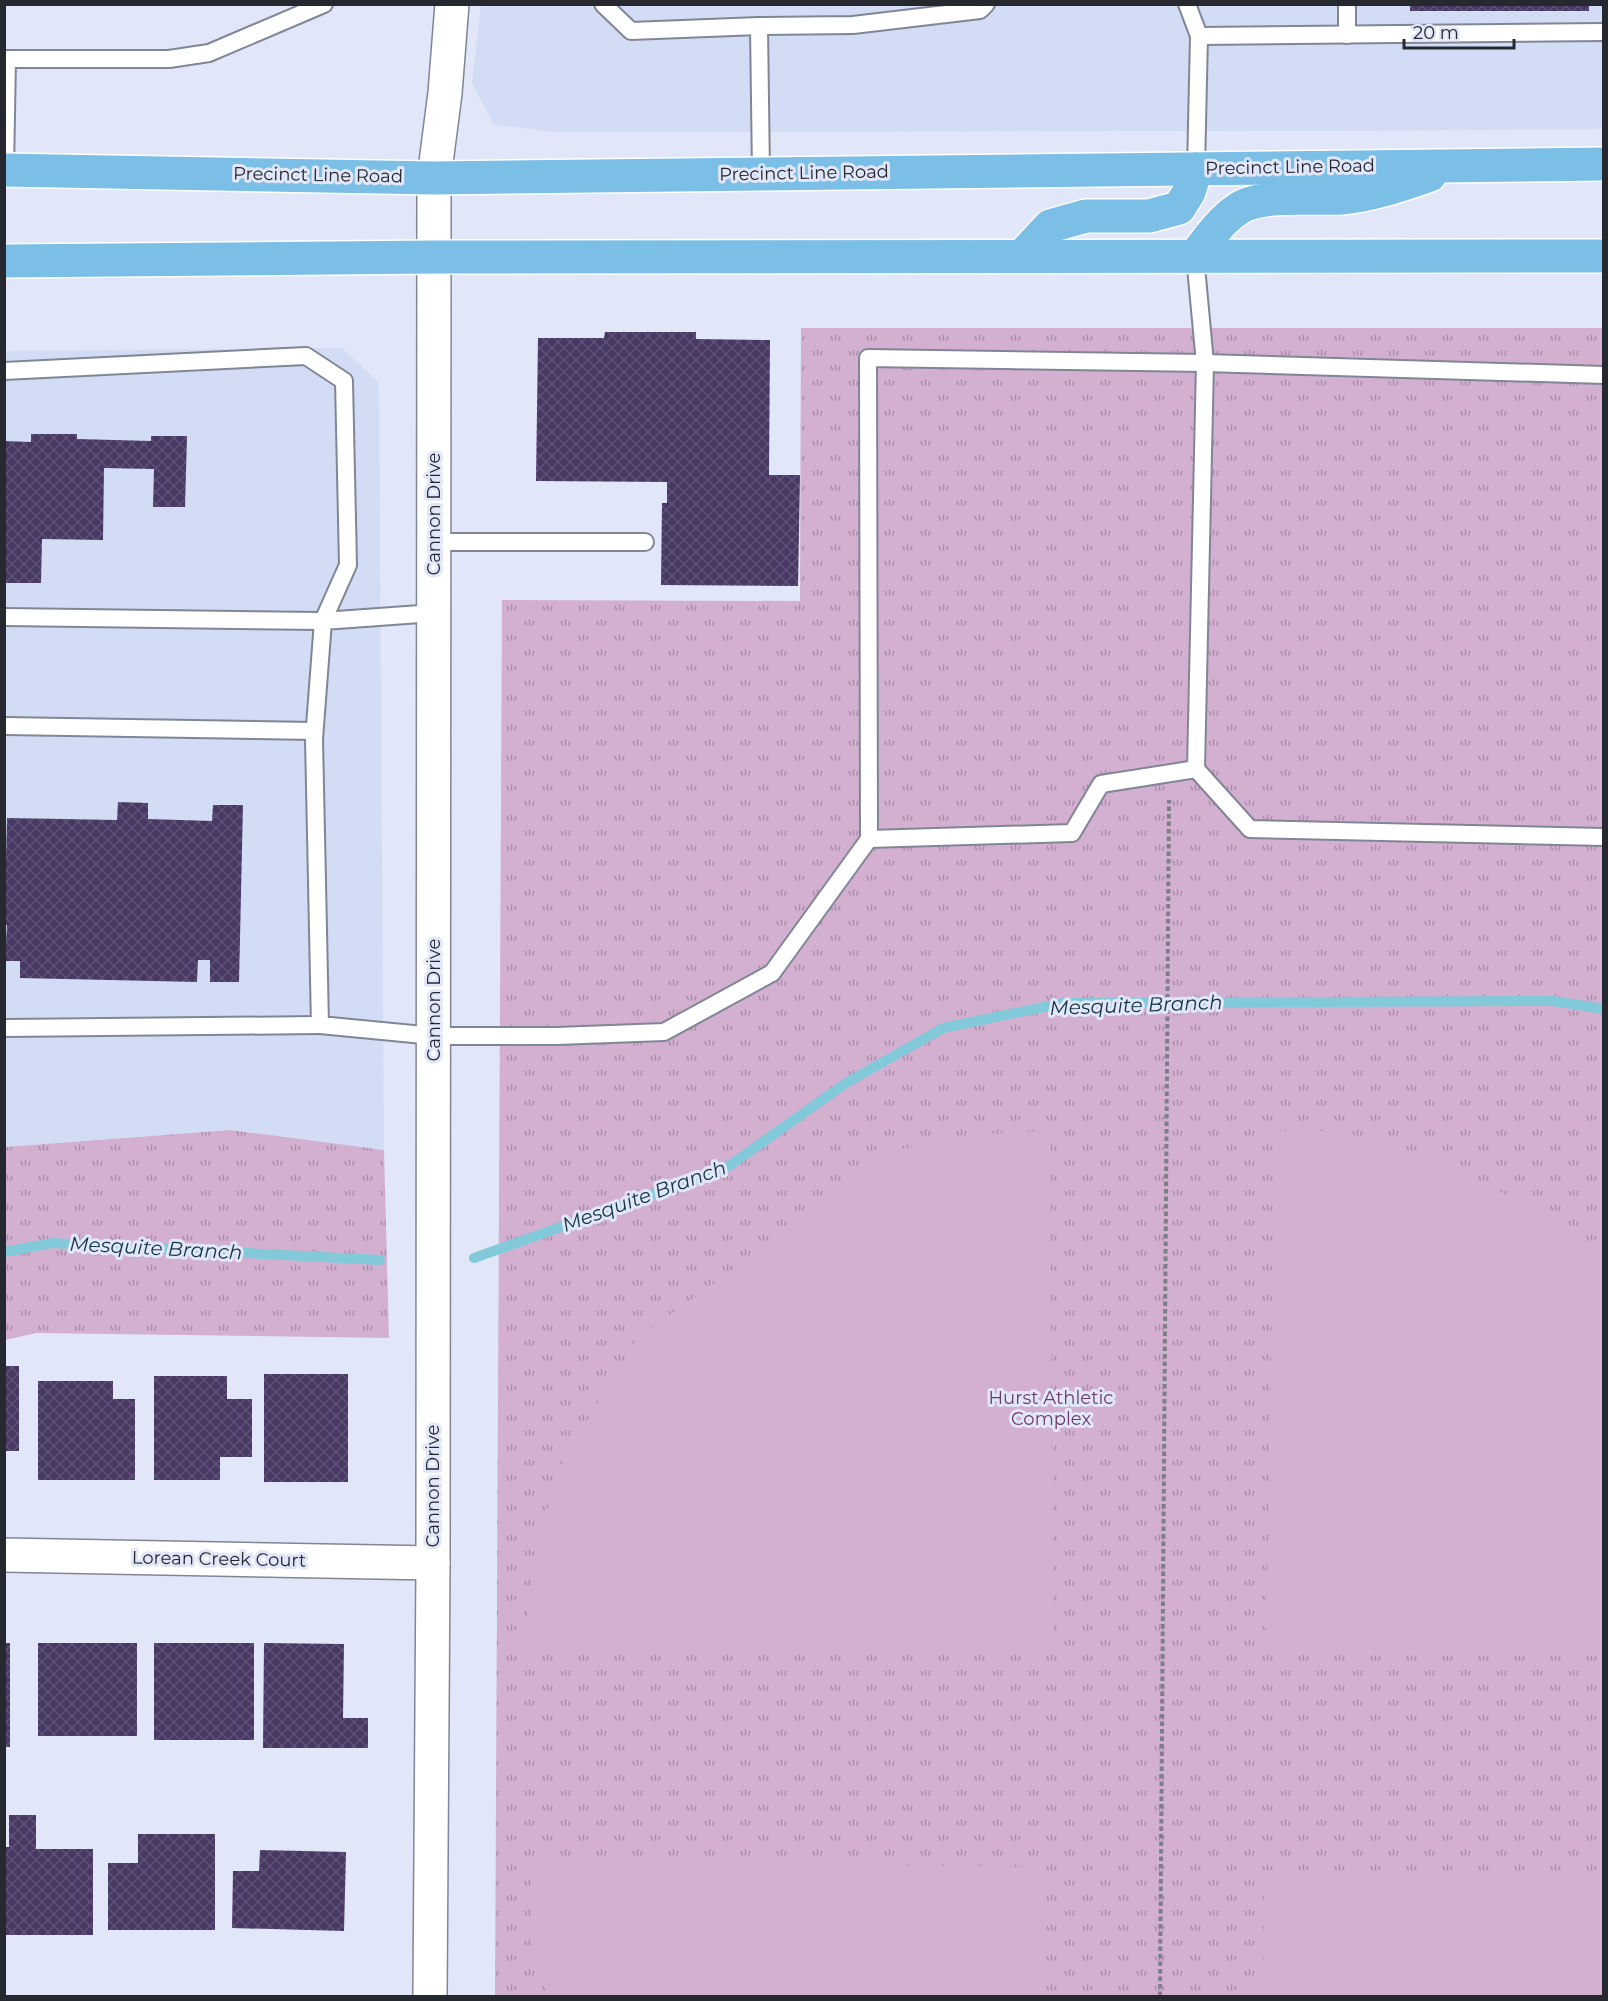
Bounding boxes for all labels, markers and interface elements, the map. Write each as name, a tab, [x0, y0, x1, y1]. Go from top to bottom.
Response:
scale bar	[1404, 12, 1514, 50]
text: 20 m	[1413, 22, 1459, 44]
street label: Precinct Line Road	[1205, 155, 1375, 179]
street label: Precinct Line Road	[719, 161, 889, 185]
street label: Precinct Line Road	[233, 163, 403, 187]
street label: Cannon Drive	[423, 452, 445, 575]
street label: Cannon Drive	[423, 938, 445, 1061]
water label: Mesquite Branch	[1049, 990, 1223, 1020]
water label: Mesquite Branch	[559, 1155, 729, 1237]
water label: Mesquite Branch	[69, 1231, 243, 1265]
park label: Hurst Athletic Complex	[988, 1387, 1114, 1430]
street label: Cannon Drive	[422, 1424, 444, 1547]
street label: Lorean Creek Court	[132, 1546, 306, 1572]

